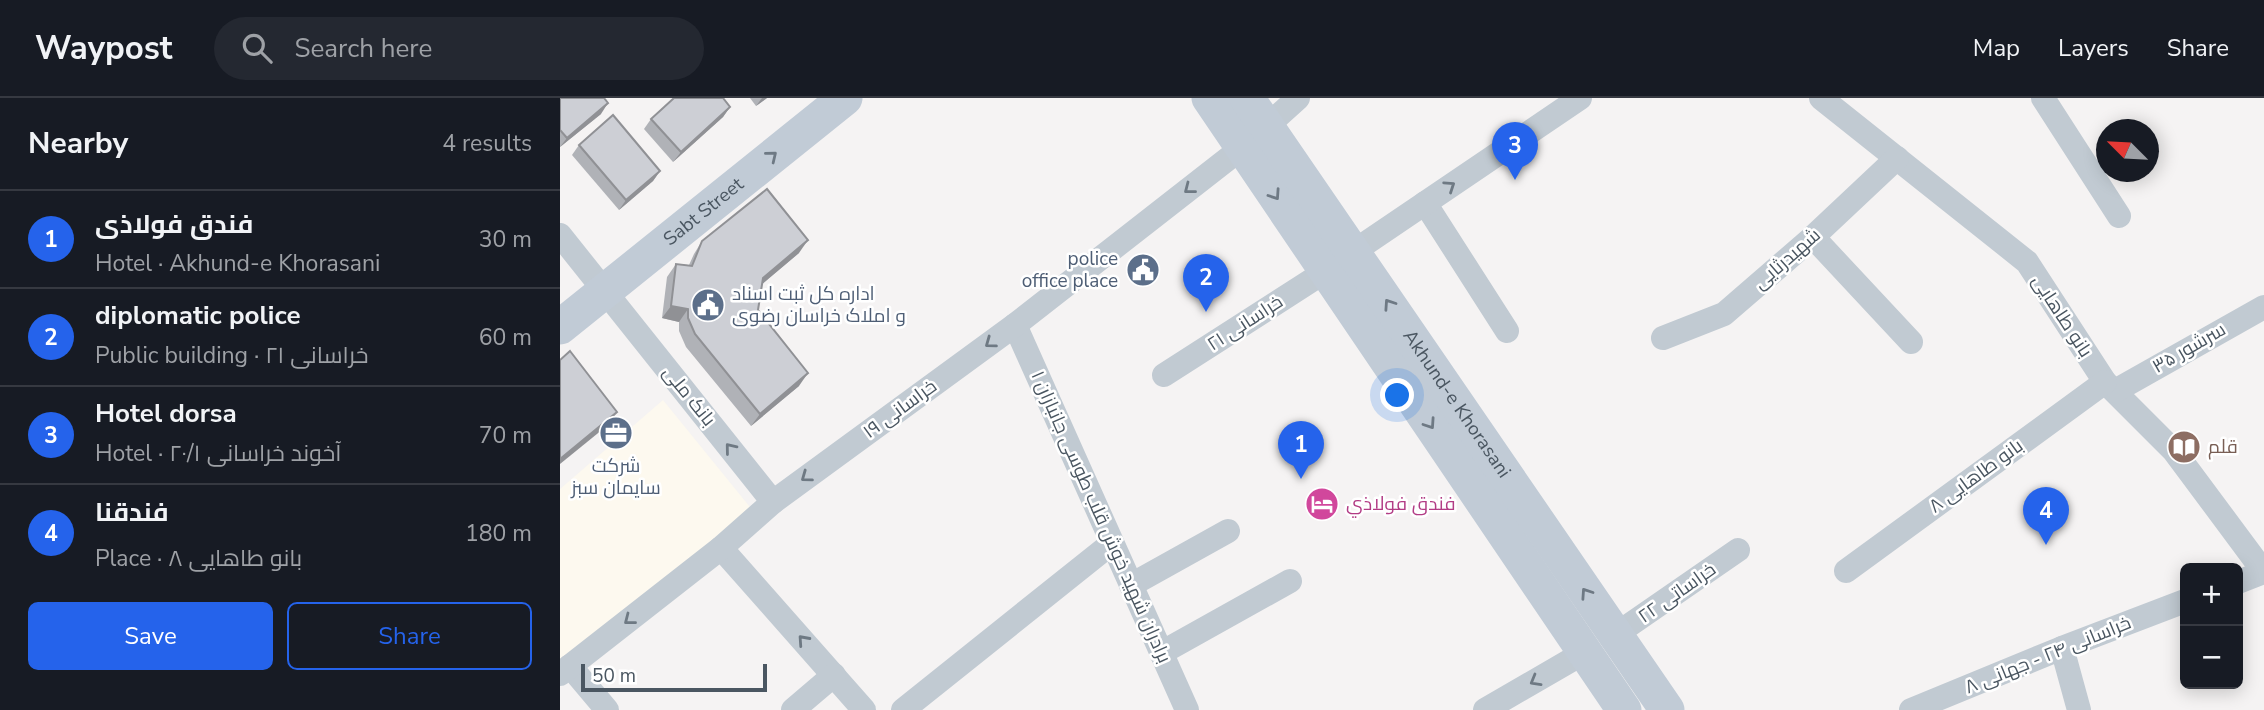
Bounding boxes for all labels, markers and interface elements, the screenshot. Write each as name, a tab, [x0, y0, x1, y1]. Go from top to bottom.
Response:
search box	[214, 17, 704, 80]
text: Waypost	[35, 26, 172, 71]
icon: search	[238, 29, 276, 67]
text: Search here	[294, 31, 432, 66]
text: Map	[1973, 32, 2020, 64]
text: Layers	[2058, 32, 2129, 64]
text: Share	[2167, 32, 2229, 64]
north arrow	[2096, 119, 2159, 182]
pin: 3	[1492, 122, 1538, 180]
text: Nearby	[28, 123, 128, 164]
text: 4 results	[442, 128, 532, 159]
one-way arrow	[765, 151, 777, 164]
street label: Sabt Street	[658, 171, 749, 252]
one-way arrow	[1185, 181, 1197, 194]
one-way arrow	[1442, 182, 1455, 194]
one-way arrow	[1267, 187, 1279, 200]
text: فندق فولاذی	[95, 207, 253, 242]
street label: شهیدرثایی	[1748, 222, 1826, 296]
text: 1	[44, 224, 58, 255]
text: 30 m	[479, 224, 532, 255]
place label: police office place	[1022, 246, 1118, 294]
text: Hotel · Akhund-e Khorasani	[95, 248, 380, 279]
public building icon: police office place	[1124, 251, 1162, 289]
pin: 2	[1183, 254, 1229, 312]
street label: بانو طاهایی	[2026, 270, 2098, 362]
place label: اداره کل ثبت اسناد و املاک خراسان رضوی	[732, 281, 906, 329]
public building icon: اداره کل ثبت اسناد و املاک خراسان رضوی	[689, 286, 727, 324]
street label: خراسانی ۲۱	[1202, 289, 1288, 357]
text: diplomatic police	[95, 298, 301, 333]
one-way arrow	[1385, 299, 1397, 312]
street label: سرشور ۳۵	[2147, 317, 2231, 379]
text: 2	[44, 322, 58, 353]
text: 60 m	[479, 322, 532, 353]
street label: Akhund-e Khorasani	[1397, 325, 1517, 483]
one-way arrow	[985, 335, 998, 348]
text: Public building · خراسانی ۲۱	[95, 340, 368, 371]
street label: بانک ملی	[657, 360, 721, 432]
street label: برادران شهید خوش قلب طوسی جانبازان ۱	[1025, 367, 1177, 667]
street label: خراسانی ۱۹	[858, 373, 942, 445]
your location	[1380, 378, 1414, 412]
text: Hotel dorsa	[95, 396, 237, 431]
office icon: شركت سايمان سبز	[597, 414, 635, 452]
one-way arrow	[1422, 416, 1434, 429]
text: 3	[44, 420, 58, 451]
text: 70 m	[479, 420, 532, 451]
pin: 1	[1278, 421, 1324, 479]
library icon: قلم	[2165, 428, 2203, 466]
street label: بانو طاهایی ۸	[1924, 433, 2028, 519]
place label: قلم	[2208, 434, 2238, 460]
text: Hotel · آخوند خراسانی ۲۰/۱	[95, 438, 341, 469]
one-way arrow	[726, 444, 738, 457]
place label: شركت سايمان سبز	[570, 453, 661, 501]
one-way arrow	[801, 469, 814, 482]
hotel icon: فندق فولاذي	[1303, 485, 1341, 523]
pin: 4	[2023, 487, 2069, 545]
place label: فندق فولاذي	[1346, 491, 1456, 518]
text: فندقنا	[95, 495, 169, 530]
text: 4	[44, 518, 58, 549]
text: 180 m	[465, 518, 532, 549]
text: Place · بانو طاهایی ۸	[95, 543, 302, 574]
street label: خراساتی ۲۲	[1633, 557, 1721, 629]
map controls	[2180, 563, 2243, 689]
button: +	[2180, 563, 2243, 626]
one-way arrow	[1582, 588, 1595, 601]
button: Save	[28, 602, 273, 670]
button: Share	[287, 602, 532, 670]
street label: خراسانی ۲۴ - جهانی ۸	[1961, 610, 2135, 700]
one-way arrow	[624, 612, 637, 625]
button: −	[2180, 626, 2243, 689]
one-way arrow	[798, 635, 811, 648]
scale bar	[581, 661, 766, 693]
text: 50 m	[592, 663, 636, 689]
one-way arrow	[1529, 673, 1542, 686]

